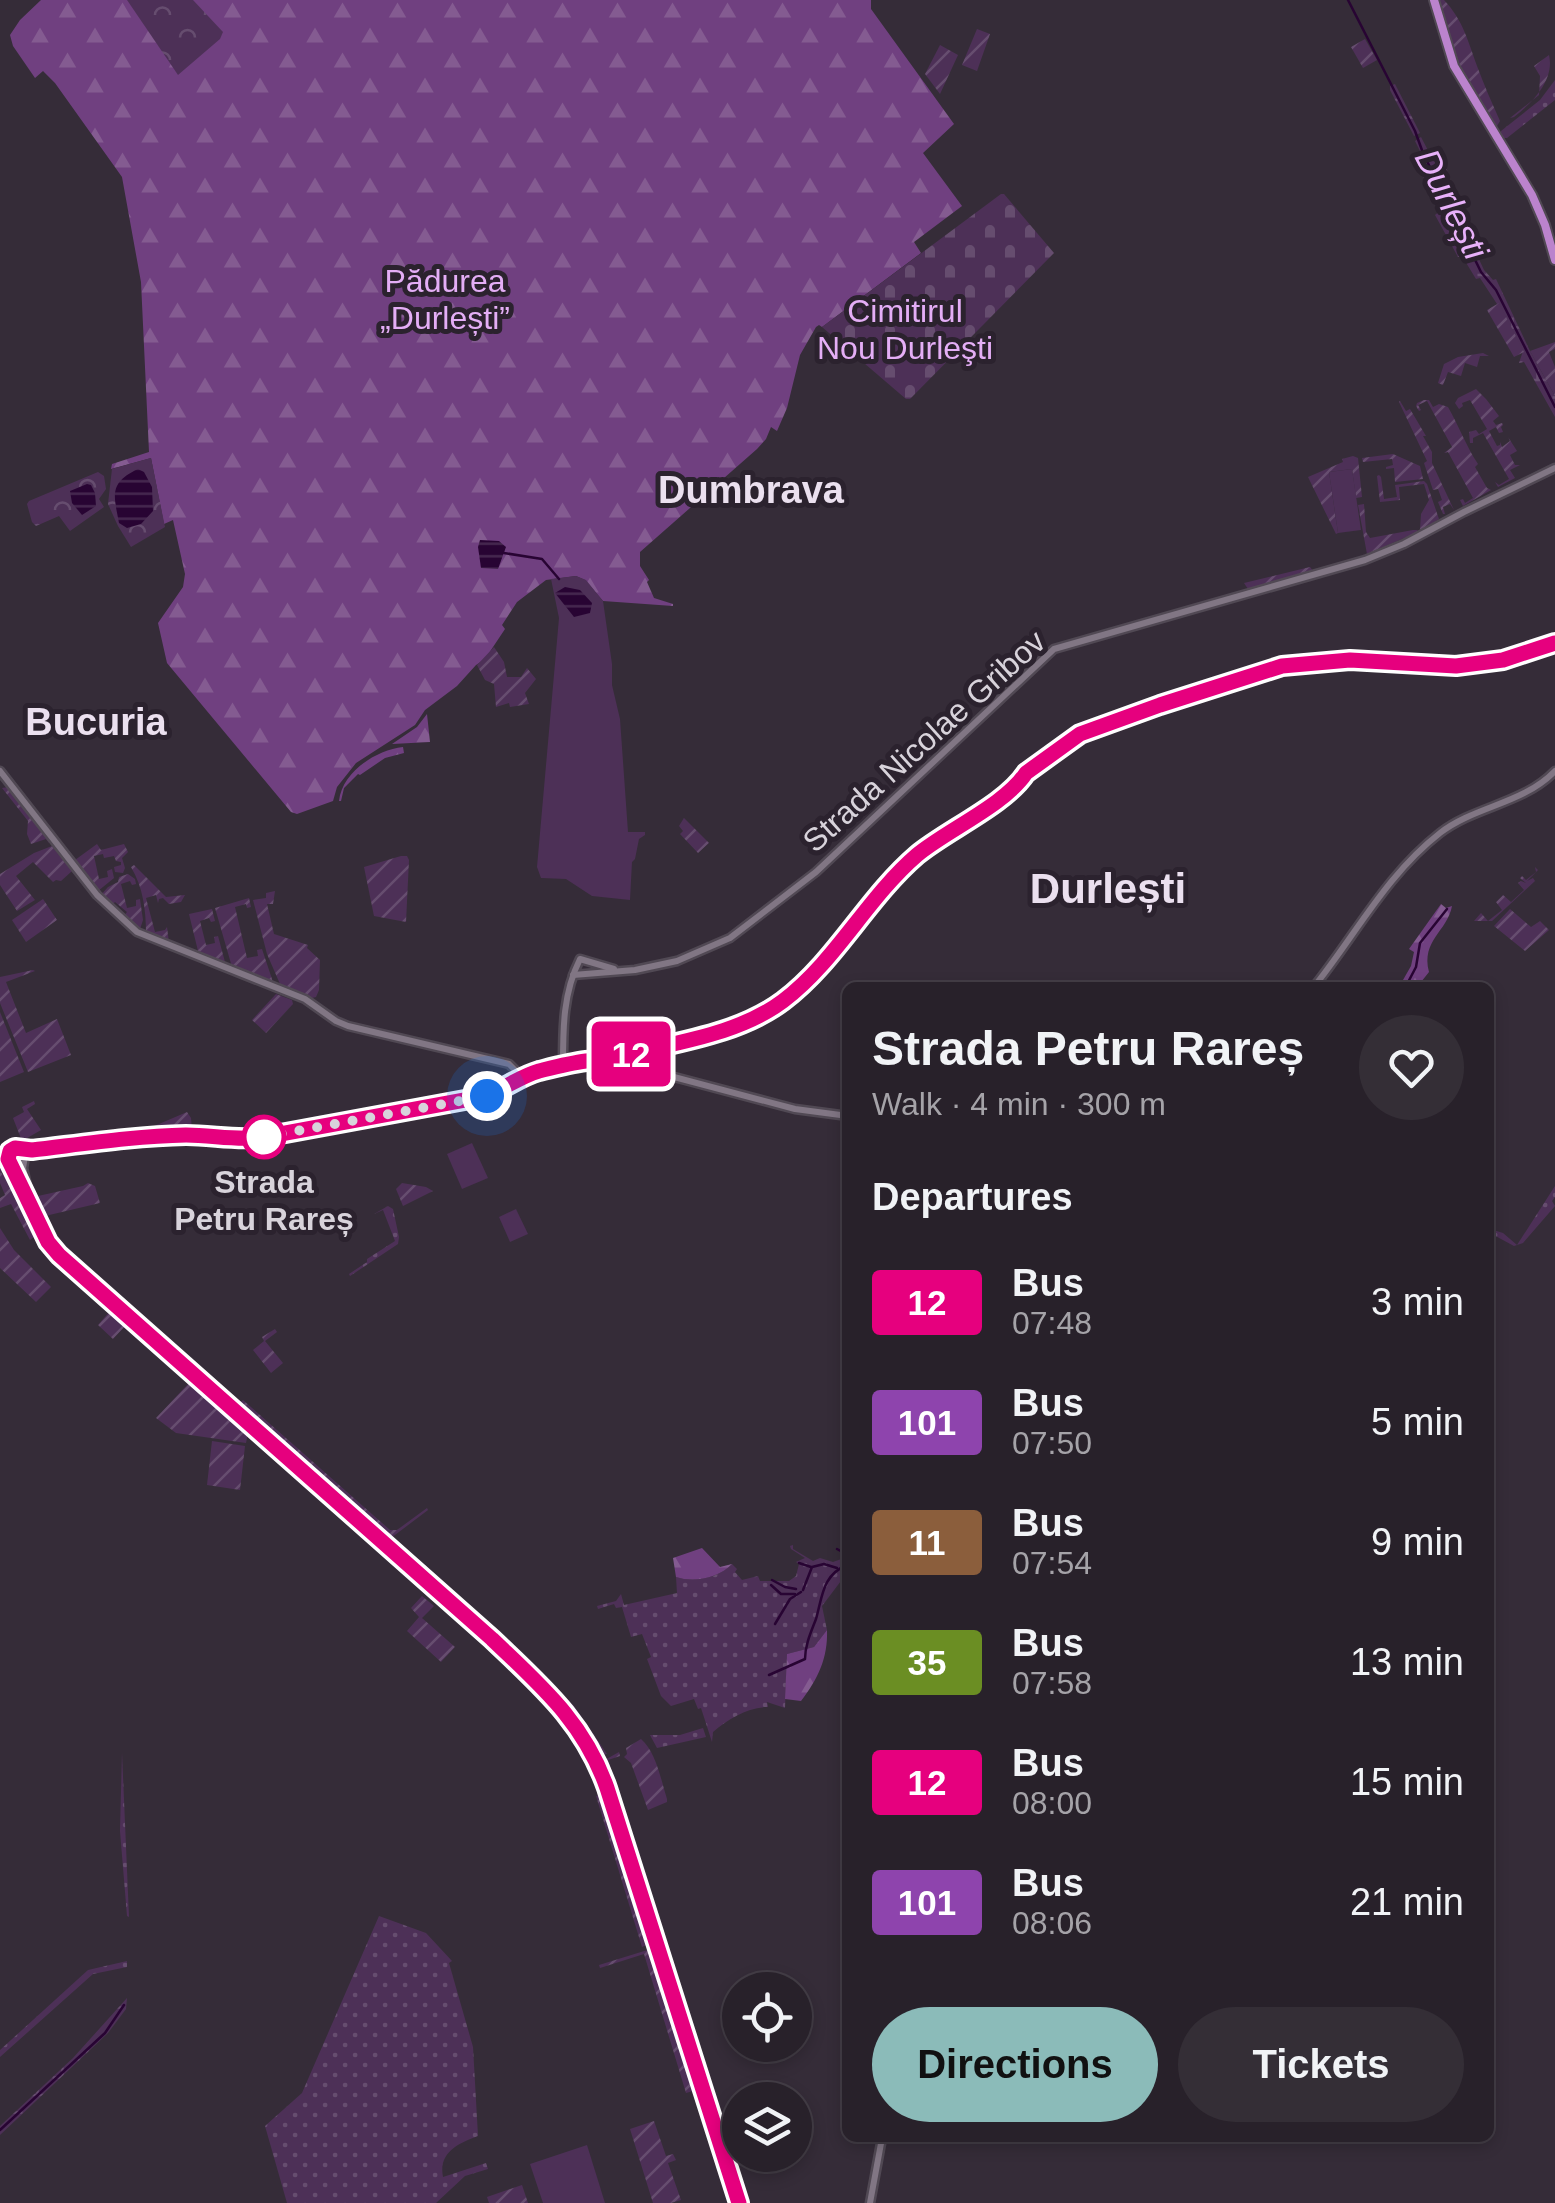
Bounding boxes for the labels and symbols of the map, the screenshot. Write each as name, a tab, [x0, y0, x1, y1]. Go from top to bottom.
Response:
water label: Durlești	[1407, 142, 1497, 267]
park label: Pădurea „Durlești”	[380, 263, 510, 336]
park label: Cimitirul Nou Durleşti	[817, 293, 993, 366]
district label: Dumbrava	[658, 469, 845, 511]
street label: Strada Nicolae Gribov	[796, 623, 1052, 859]
district label: Bucuria	[25, 701, 168, 743]
district label: Durlești	[1030, 865, 1186, 913]
line badge: 12	[586, 1022, 676, 1086]
your location	[462, 1071, 512, 1121]
marker: Strada Petru Rareș	[243, 1116, 285, 1158]
place label: Strada Petru Rareș	[174, 1164, 354, 1237]

